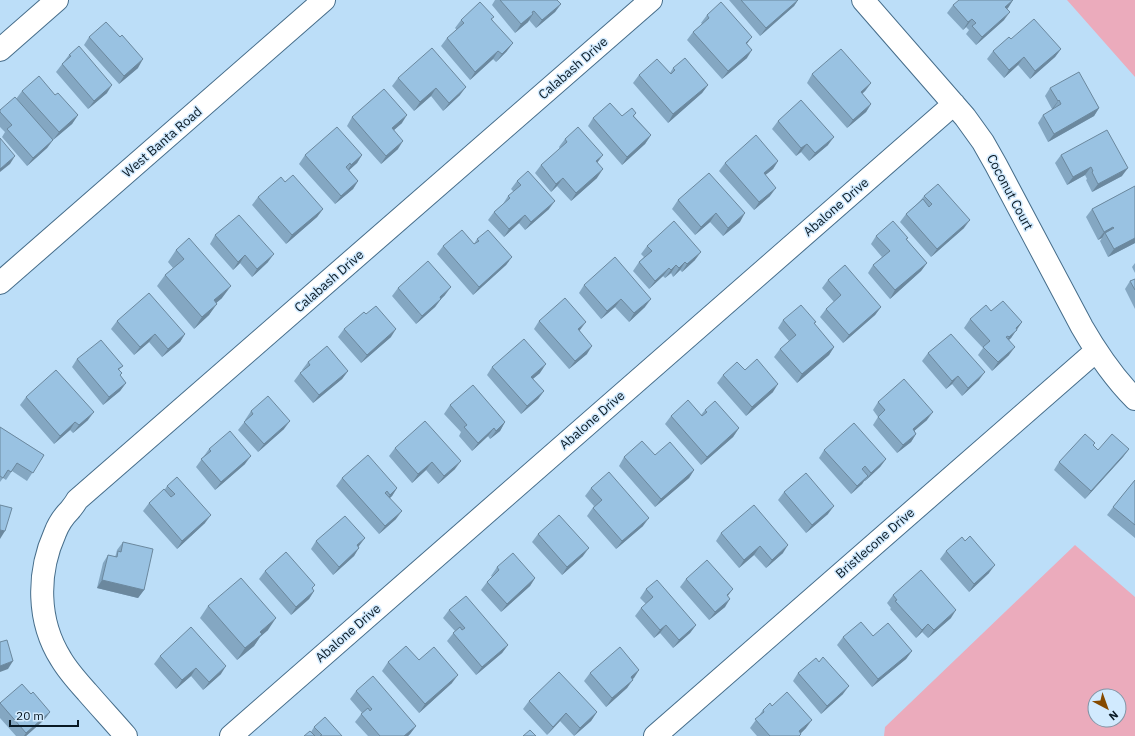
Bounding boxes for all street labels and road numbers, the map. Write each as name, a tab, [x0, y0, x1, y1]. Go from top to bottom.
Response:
street label: Calabash Drive	[535, 33, 611, 103]
street label: West Banta Road	[119, 103, 205, 181]
street label: Coconut Court	[983, 151, 1037, 233]
street label: Abalone Drive	[800, 174, 872, 240]
street label: Calabash Drive	[291, 246, 367, 316]
street label: Abalone Drive	[556, 387, 628, 453]
street label: Bristlecone Drive	[832, 504, 918, 582]
street label: Abalone Drive	[312, 600, 384, 666]

